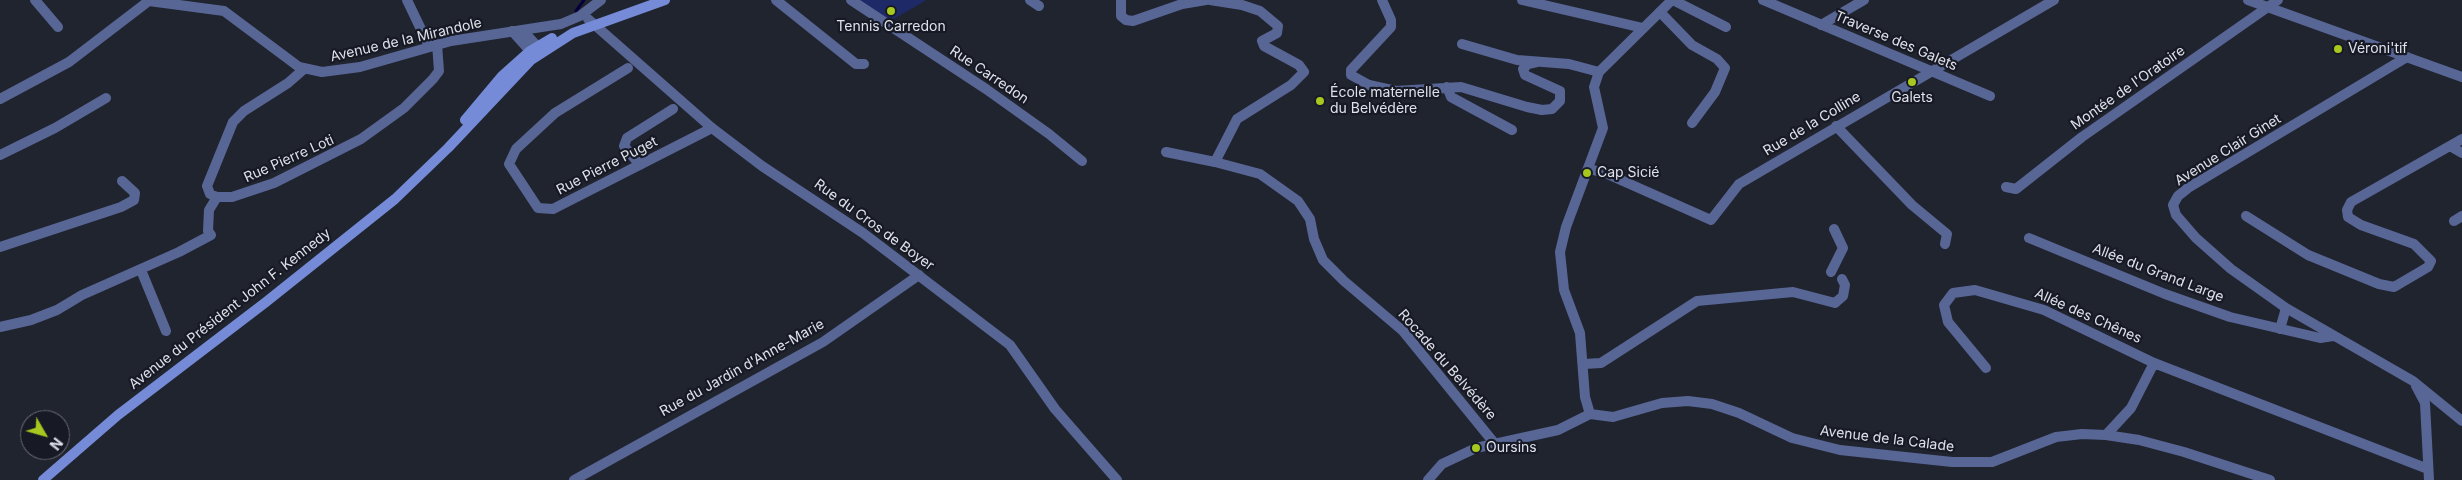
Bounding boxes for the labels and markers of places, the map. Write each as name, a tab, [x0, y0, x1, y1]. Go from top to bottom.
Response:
marker: Tennis Carredon	[885, 5, 897, 17]
place label: Tennis Carredon	[836, 19, 946, 35]
place label: Véroni'tif	[2348, 41, 2408, 57]
marker: Véroni'tif	[2332, 43, 2344, 55]
marker: Galets	[1906, 76, 1918, 88]
place label: École maternelle du Belvédère	[1330, 85, 1440, 118]
place label: Galets	[1891, 90, 1933, 106]
marker: École maternelle du Belvédère	[1314, 95, 1326, 107]
place label: Cap Sicié	[1597, 165, 1660, 181]
marker: Cap Sicié	[1581, 167, 1593, 179]
place label: Oursins	[1486, 440, 1537, 456]
marker: Oursins	[1470, 442, 1482, 454]

